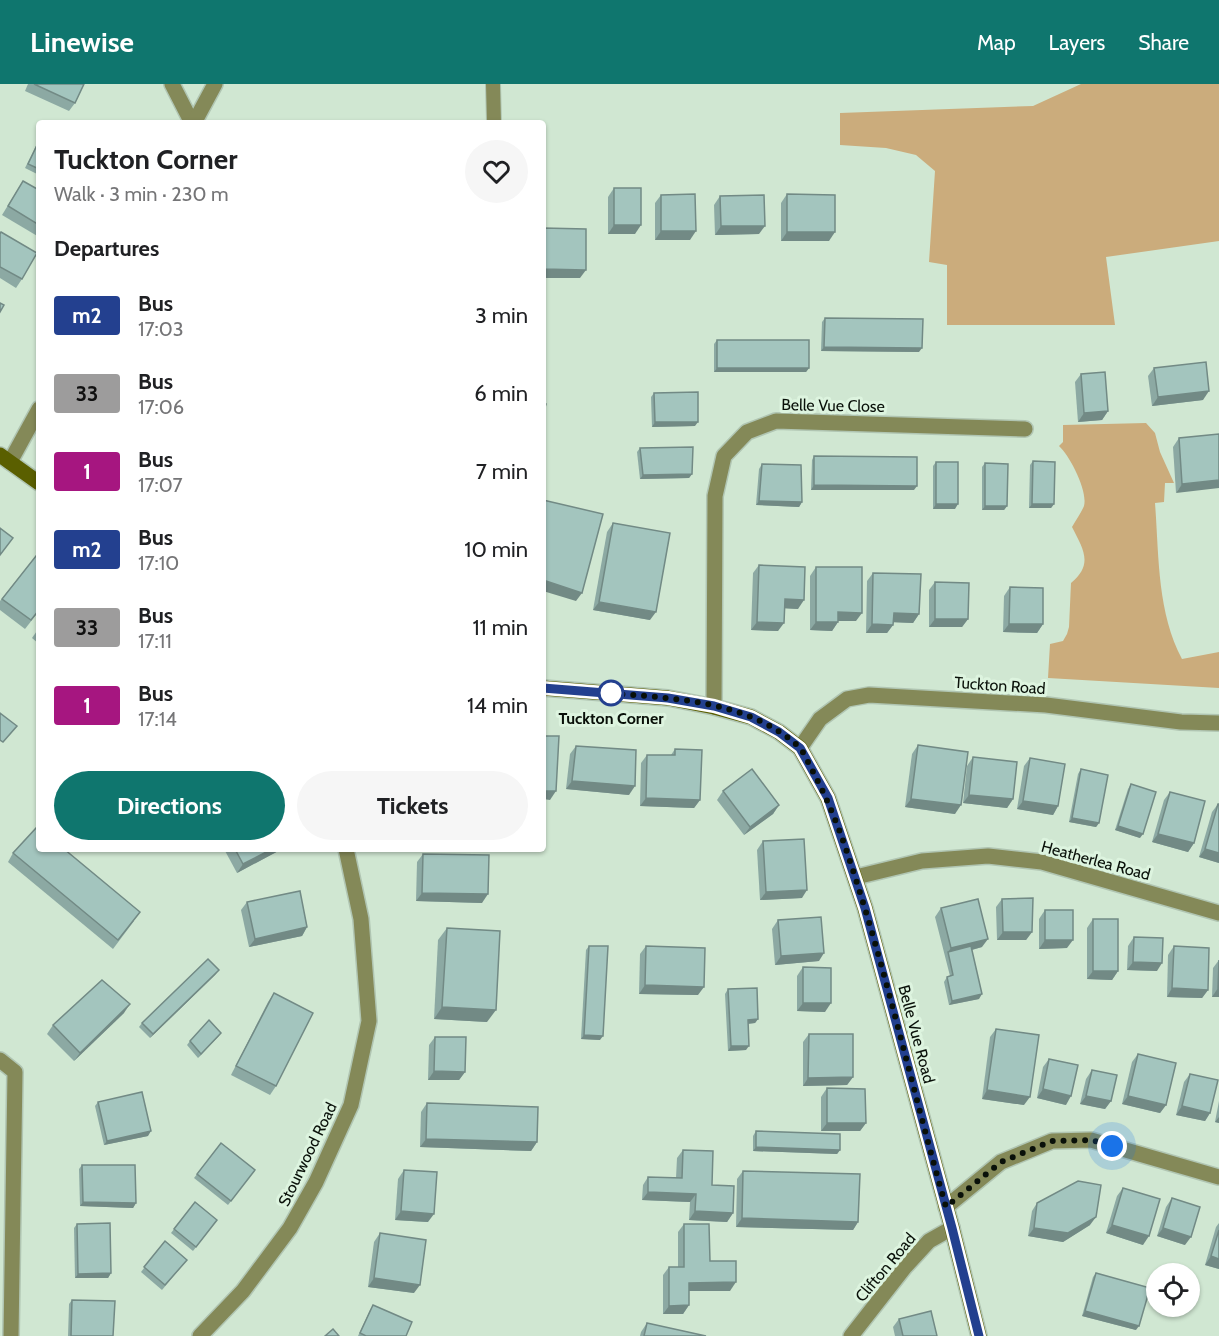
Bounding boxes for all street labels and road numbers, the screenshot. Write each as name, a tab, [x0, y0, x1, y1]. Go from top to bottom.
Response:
street label: Belle Vue Close	[781, 395, 885, 416]
street label: Tuckton Road	[954, 673, 1046, 698]
street label: Heatherlea Road	[1039, 837, 1152, 884]
street label: Belle Vue Road	[894, 983, 939, 1085]
street label: Stourwood Road	[274, 1099, 341, 1209]
street label: Clifton Road	[851, 1229, 920, 1305]

